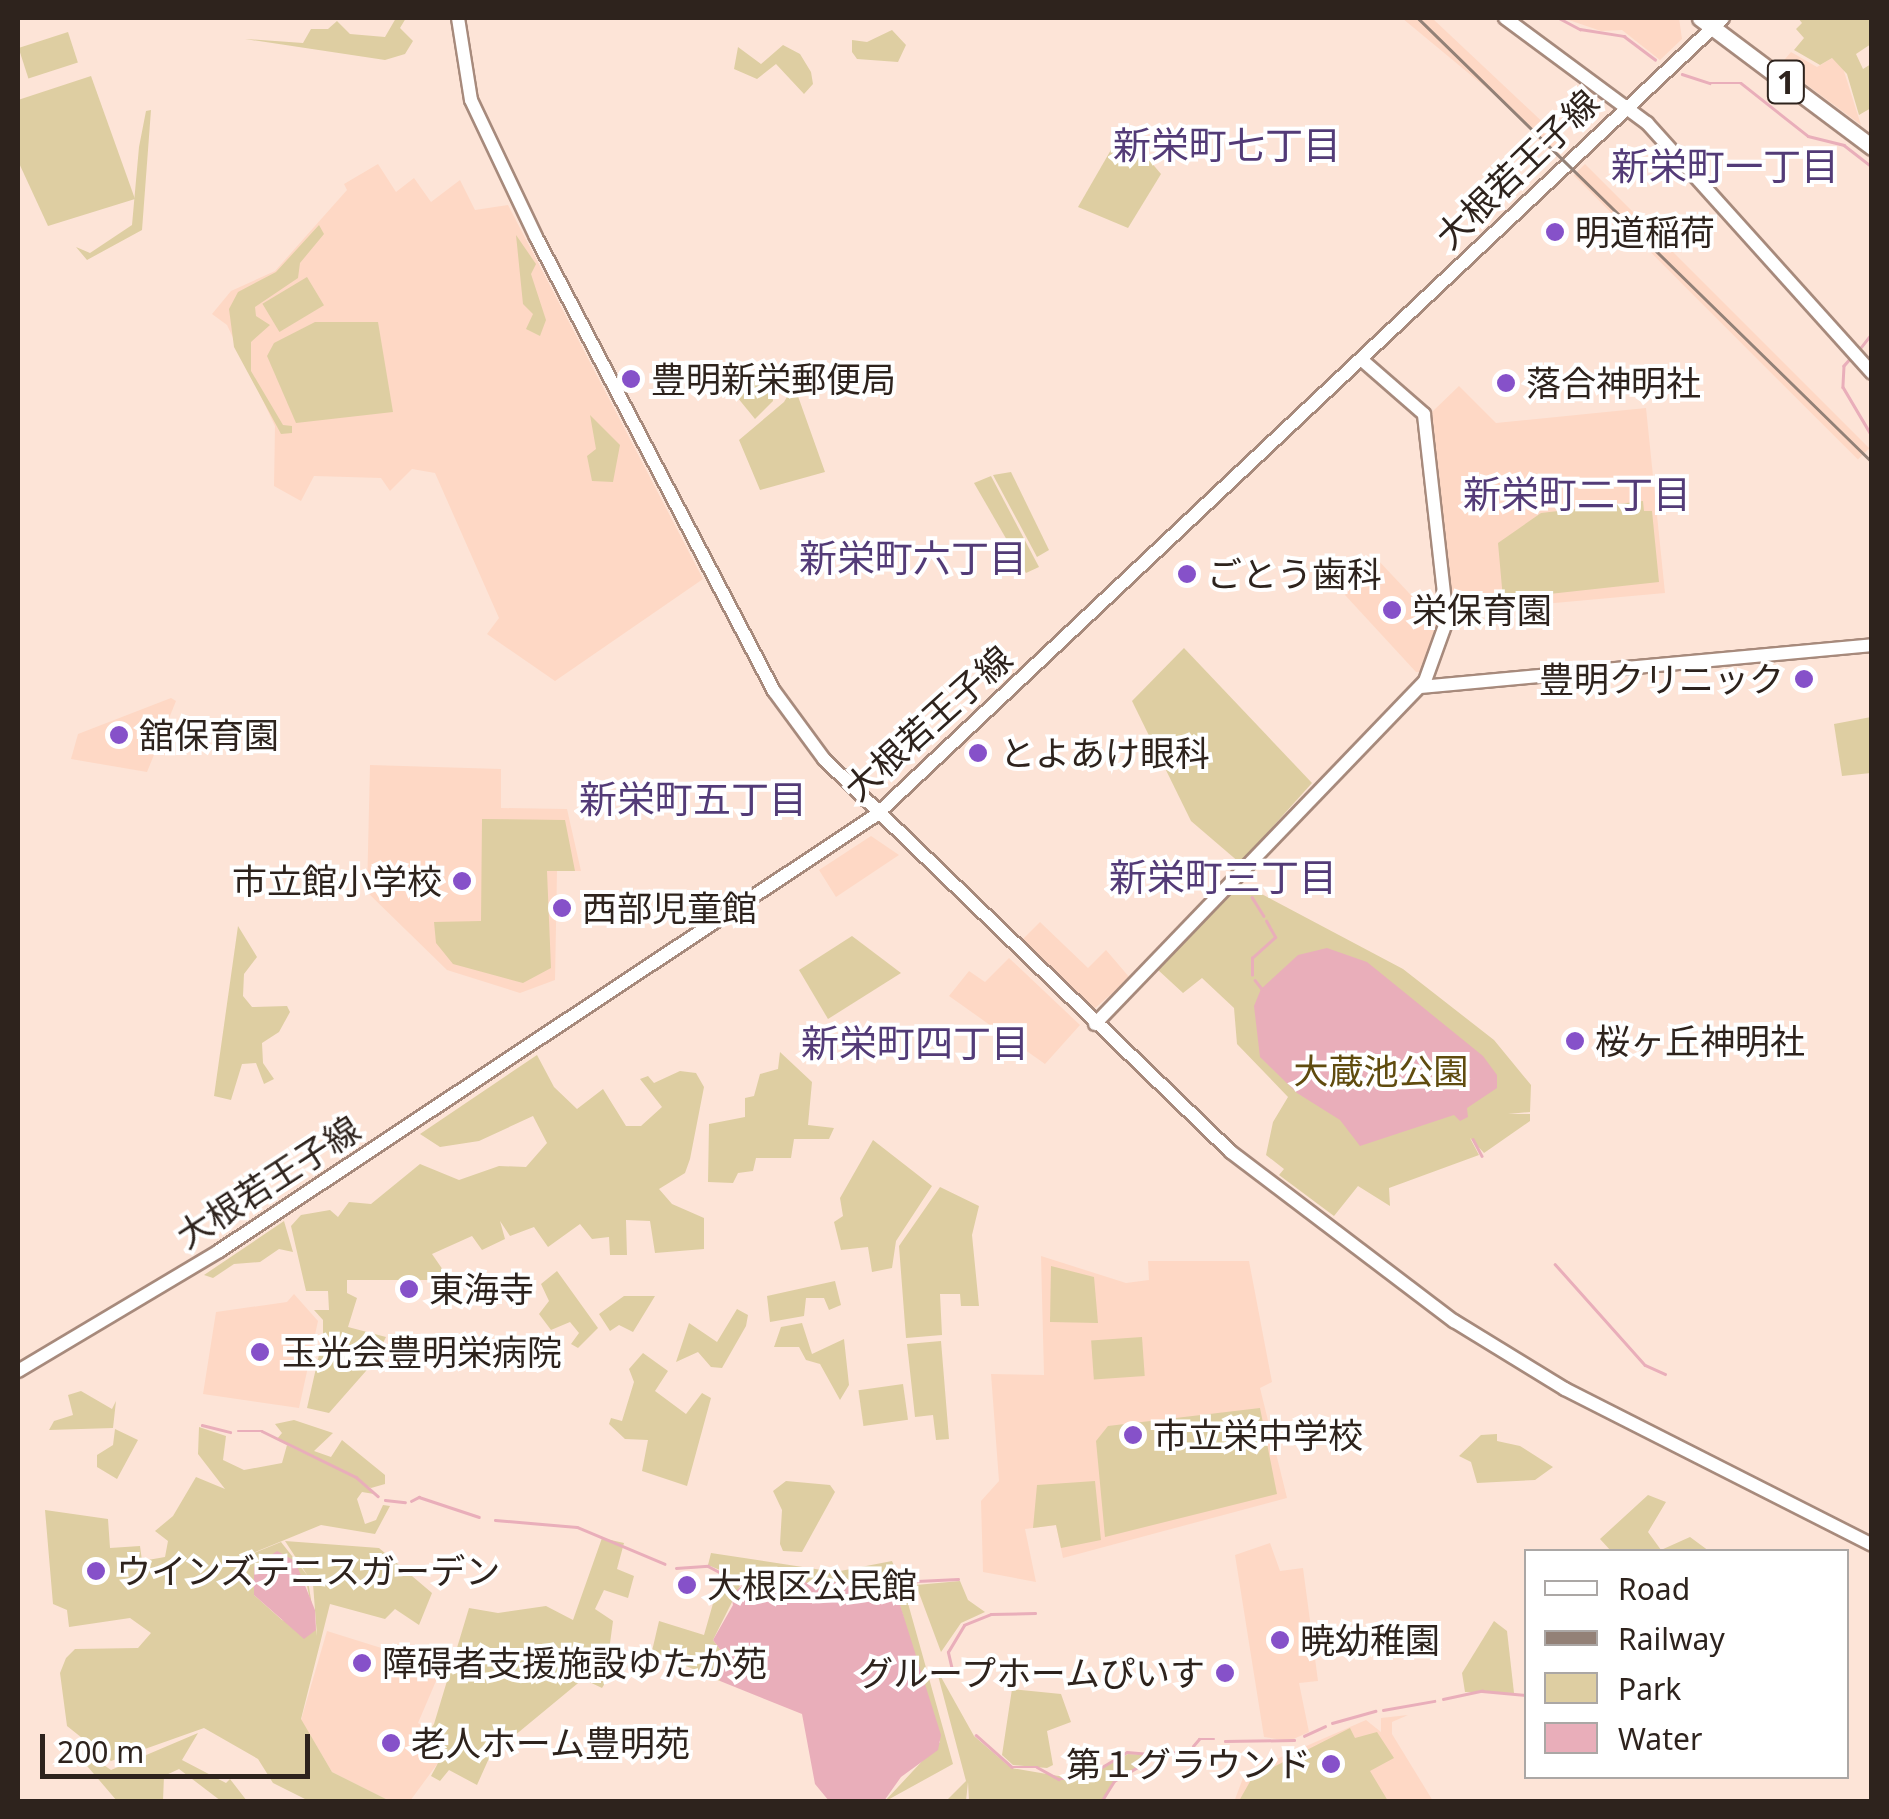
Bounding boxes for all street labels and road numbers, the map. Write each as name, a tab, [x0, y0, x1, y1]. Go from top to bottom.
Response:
road number: 1	[1766, 55, 1806, 109]
street label: 大根若王子線	[1427, 81, 1607, 257]
street label: 大根若王子線	[836, 637, 1020, 809]
street label: 大根若王子線	[169, 1107, 367, 1257]

